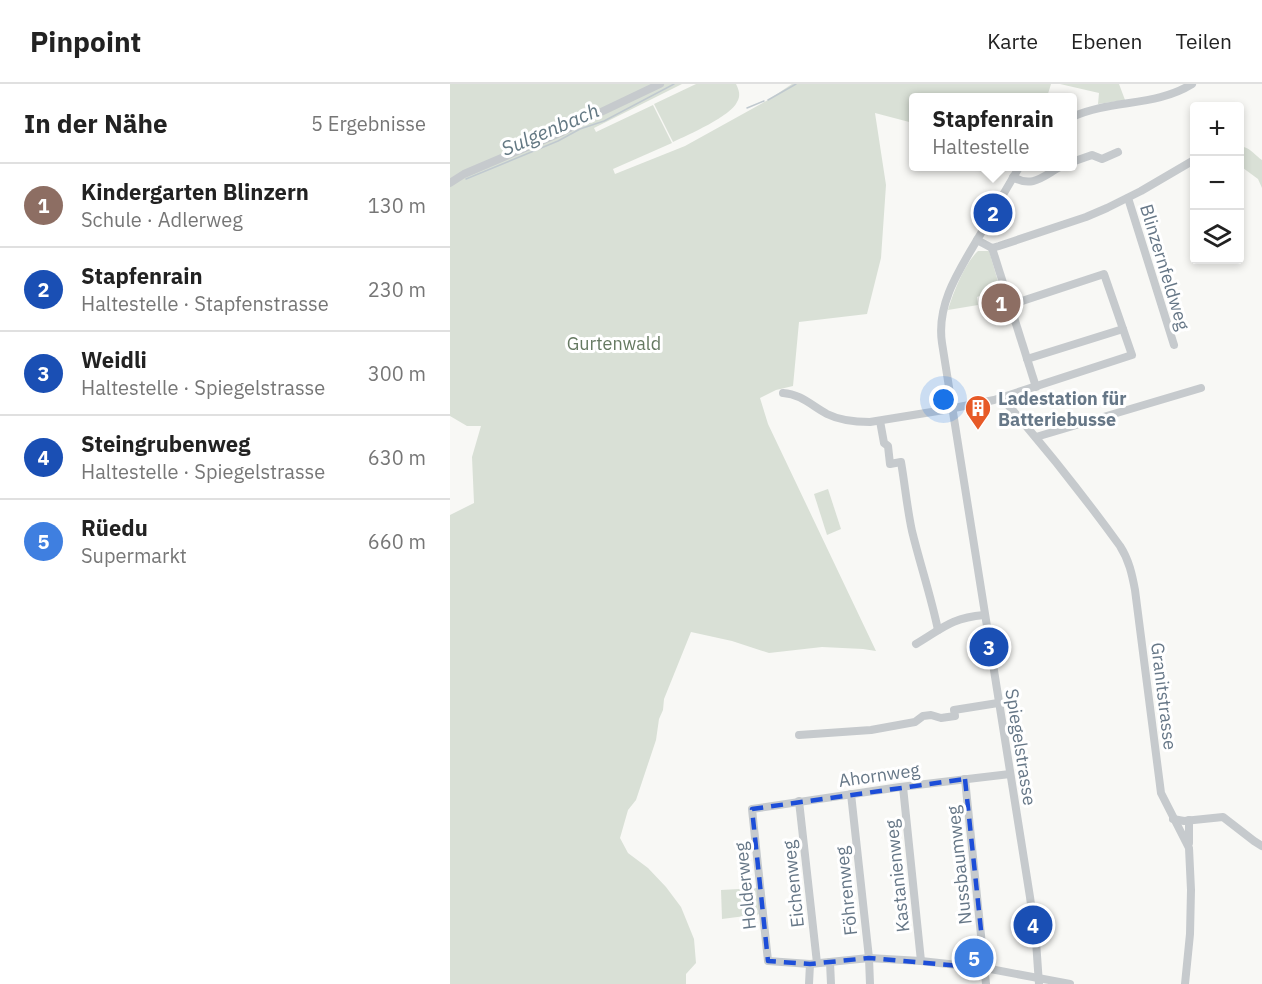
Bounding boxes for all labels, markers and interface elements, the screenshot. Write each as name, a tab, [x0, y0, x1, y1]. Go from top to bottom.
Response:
text: Pinpoint	[30, 23, 141, 60]
text: Karte	[987, 27, 1038, 55]
text: Ebenen	[1071, 27, 1142, 55]
text: Teilen	[1175, 27, 1232, 55]
popup	[909, 93, 1077, 171]
water label: Sulgenbach	[497, 96, 603, 162]
map controls	[1190, 102, 1244, 264]
button: +	[1190, 102, 1244, 156]
text: Stapfenrain	[932, 104, 1054, 133]
text: In der Nähe	[24, 106, 168, 140]
text: 5 Ergebnisse	[311, 110, 426, 137]
text: Haltestelle	[932, 133, 1030, 160]
button: −	[1190, 156, 1244, 210]
text: Kindergarten Blinzern	[81, 177, 309, 206]
pin: 2	[974, 190, 1012, 236]
text: 1	[38, 192, 50, 219]
text: 130 m	[368, 192, 426, 219]
street label: Blinzernfeldweg	[1135, 201, 1195, 333]
text: Schule · Adlerweg	[81, 206, 243, 233]
button: layers	[1190, 210, 1244, 264]
text: Stapfenrain	[81, 261, 203, 290]
text: 2	[38, 276, 50, 303]
text: 230 m	[368, 276, 426, 303]
pin: 1	[982, 280, 1020, 326]
text: Haltestelle · Stapfenstrasse	[81, 290, 329, 317]
park label: Gurtenwald	[567, 332, 661, 355]
text: Weidli	[81, 345, 147, 374]
text: 3	[38, 360, 50, 387]
text: 300 m	[368, 360, 426, 387]
text: Haltestelle · Spiegelstrasse	[81, 374, 325, 401]
your location	[929, 385, 958, 414]
place label: Ladestation für Batteriebusse	[998, 387, 1127, 431]
building icon: Ladestation für Batteriebusse	[963, 393, 993, 431]
text: Steingrubenweg	[81, 429, 250, 458]
text: 4	[38, 444, 50, 471]
text: 630 m	[368, 444, 426, 471]
text: Haltestelle · Spiegelstrasse	[81, 458, 325, 485]
text: Rüedu	[81, 513, 148, 542]
text: 5	[38, 528, 50, 555]
text: 660 m	[368, 528, 426, 555]
text: Supermarkt	[81, 542, 187, 569]
pin: 3	[970, 624, 1008, 670]
street label: Granitstrasse	[1146, 641, 1182, 751]
street label: Spiegelstrasse	[1000, 687, 1042, 807]
street label: Ahornweg	[837, 758, 922, 792]
street label: Nussbaumweg	[941, 804, 977, 926]
street label: Kastanienweg	[880, 818, 914, 933]
street label: Eichenweg	[777, 839, 809, 929]
street label: Holderweg	[729, 841, 761, 931]
street label: Föhrenweg	[830, 845, 862, 937]
pin: 4	[1014, 902, 1052, 948]
pin: 5	[954, 936, 994, 980]

